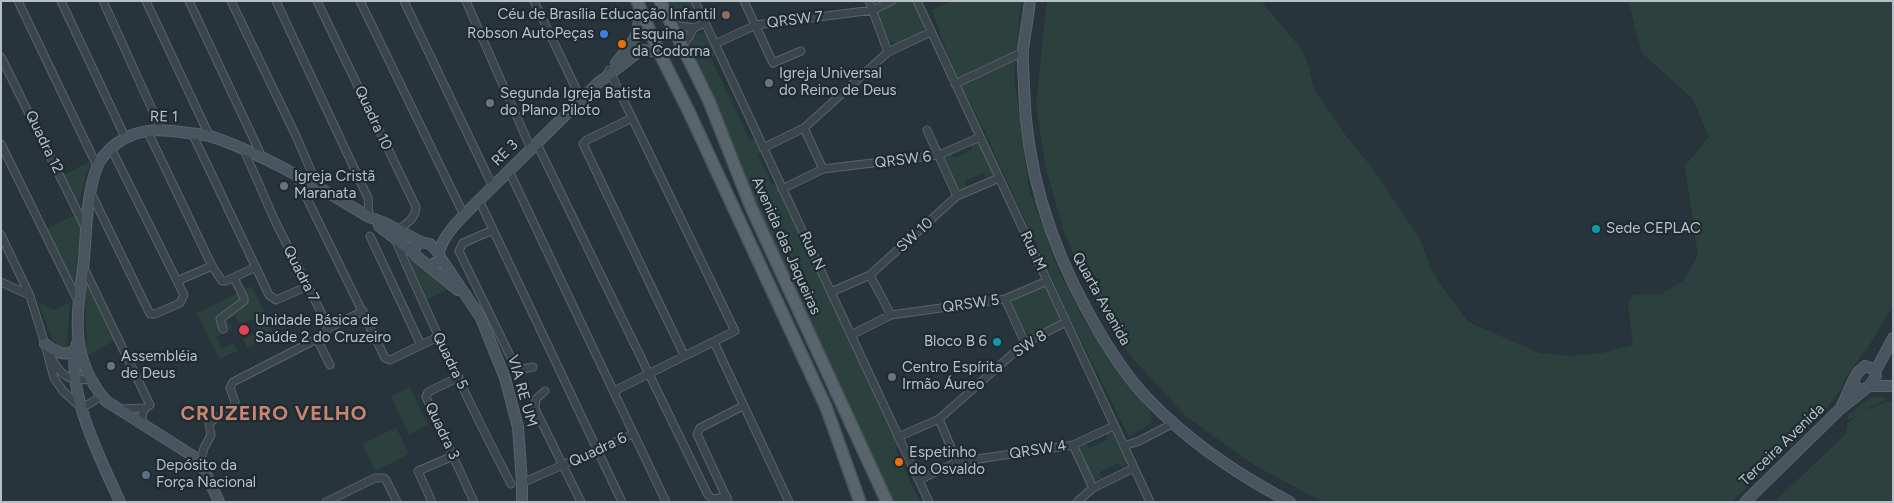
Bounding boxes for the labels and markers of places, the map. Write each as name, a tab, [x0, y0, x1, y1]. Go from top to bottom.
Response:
place label: Céu de Brasília Educação Infantil	[497, 6, 716, 24]
marker: Céu de Brasília Educação Infantil	[720, 9, 732, 21]
place label: Robson AutoPeças	[467, 25, 594, 43]
place label: Esquina da Codorna	[632, 26, 710, 61]
marker: Robson AutoPeças	[598, 28, 610, 40]
marker: Esquina da Codorna	[616, 38, 628, 50]
place label: Igreja Universal do Reino de Deus	[779, 65, 897, 100]
marker: Igreja Universal do Reino de Deus	[763, 77, 775, 89]
place label: Segunda Igreja Batista do Plano Piloto	[500, 85, 651, 120]
marker: Segunda Igreja Batista do Plano Piloto	[484, 97, 496, 109]
place label: Igreja Cristã Maranata	[294, 168, 375, 203]
marker: Igreja Cristã Maranata	[278, 180, 290, 192]
place label: Sede CEPLAC	[1606, 220, 1701, 238]
marker: Sede CEPLAC	[1590, 223, 1602, 235]
place label: Unidade Básica de Saúde 2 do Cruzeiro	[255, 312, 391, 347]
marker: Unidade Básica de Saúde 2 do Cruzeiro	[237, 323, 251, 337]
place label: Bloco B 6	[924, 333, 987, 351]
marker: Bloco B 6	[991, 336, 1003, 348]
place label: Assembléia de Deus	[121, 348, 198, 383]
place label: Centro Espírita Irmão Áureo	[902, 359, 1003, 394]
marker: Assembléia de Deus	[105, 360, 117, 372]
marker: Centro Espírita Irmão Áureo	[886, 371, 898, 383]
place label: Espetinho do Osvaldo	[909, 444, 985, 479]
marker: Espetinho do Osvaldo	[893, 456, 905, 468]
place label: Depósito da Força Nacional	[156, 457, 256, 492]
marker: Depósito da Força Nacional	[140, 469, 152, 481]

